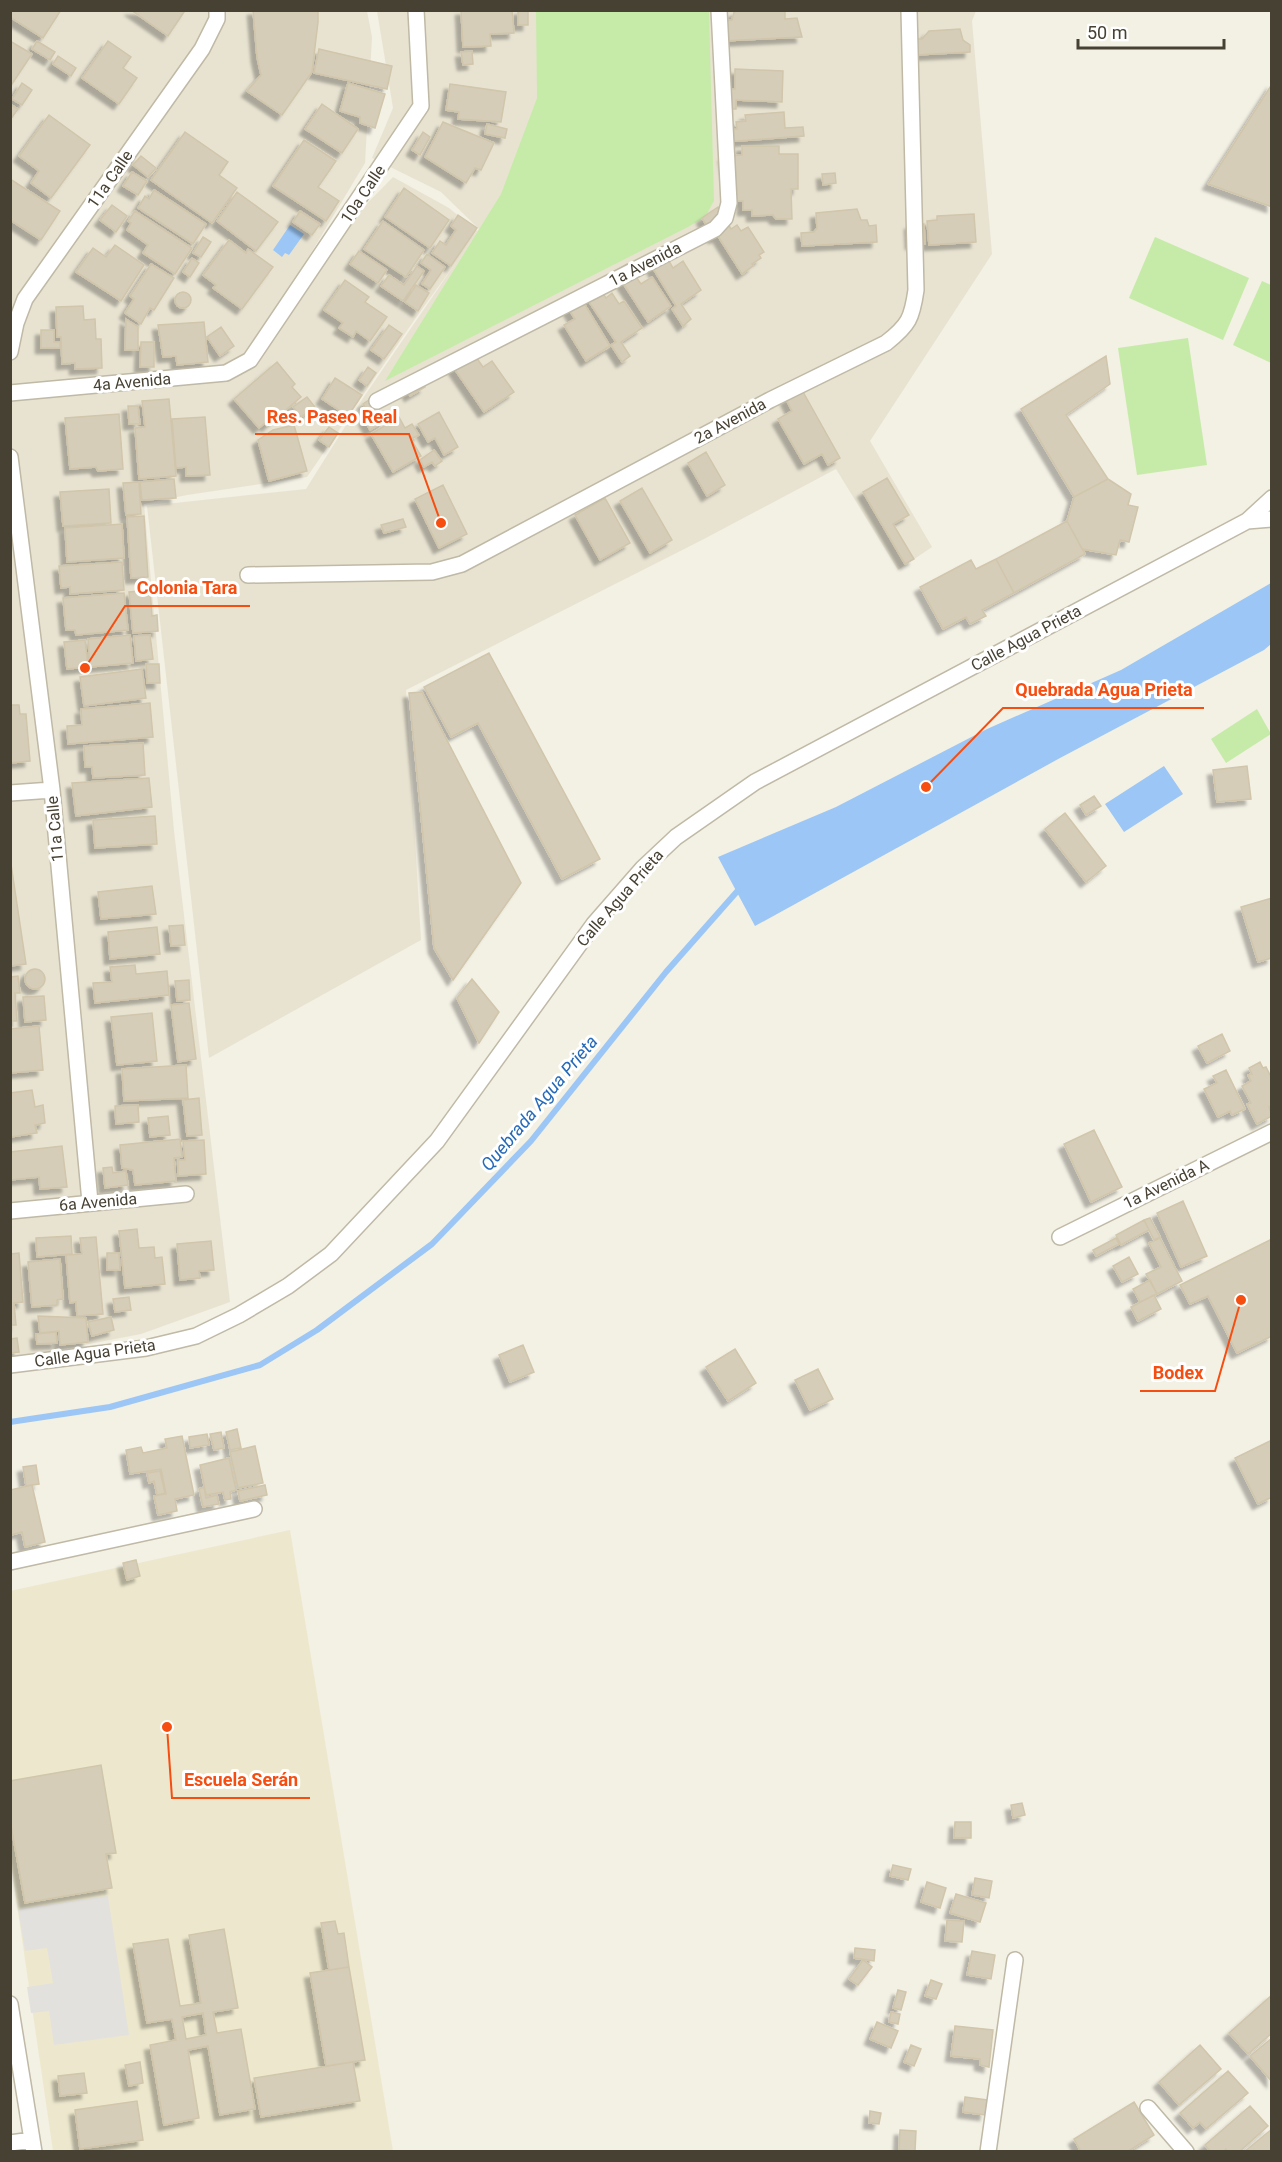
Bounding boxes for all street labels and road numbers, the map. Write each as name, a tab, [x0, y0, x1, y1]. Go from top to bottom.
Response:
street label: 11a Calle	[83, 146, 137, 212]
street label: 10a Calle	[337, 161, 389, 227]
street label: 1a Avenida	[606, 238, 684, 290]
street label: 4a Avenida	[92, 369, 172, 395]
street label: 2a Avenida	[691, 394, 769, 448]
street label: Calle Agua Prieta	[968, 601, 1084, 675]
street label: 11a Calle	[43, 795, 67, 863]
street label: Calle Agua Prieta	[573, 846, 667, 950]
street label: 1a Avenida A	[1120, 1155, 1212, 1213]
street label: 6a Avenida	[58, 1189, 138, 1215]
street label: Calle Agua Prieta	[33, 1335, 157, 1371]

